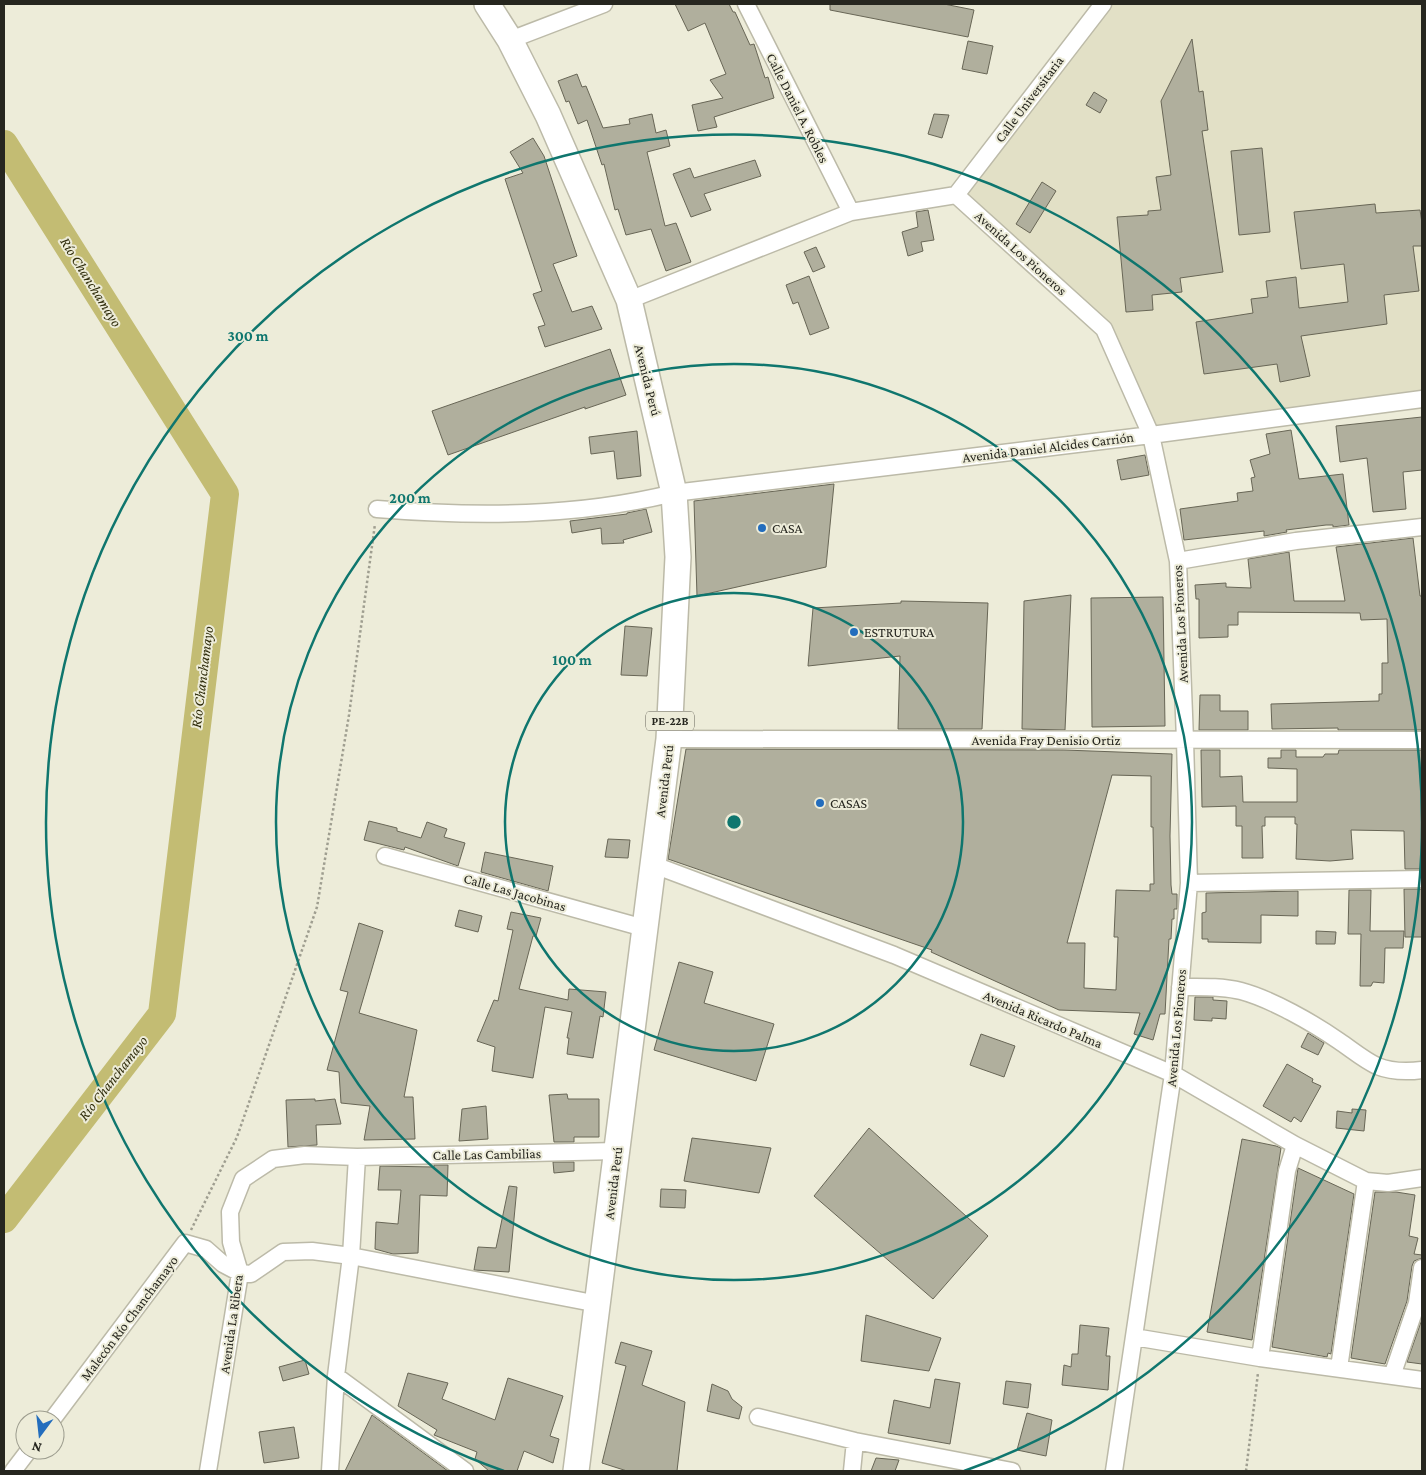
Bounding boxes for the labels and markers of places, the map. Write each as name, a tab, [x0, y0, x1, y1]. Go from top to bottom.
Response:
place label: CASA	[772, 520, 803, 536]
marker: CASA	[756, 522, 768, 534]
place label: ESTRUTURA	[864, 624, 934, 640]
marker: ESTRUTURA	[848, 626, 860, 638]
place label: CASAS	[830, 795, 867, 811]
marker: CASAS	[814, 797, 826, 809]
centre of rings	[725, 813, 743, 831]

